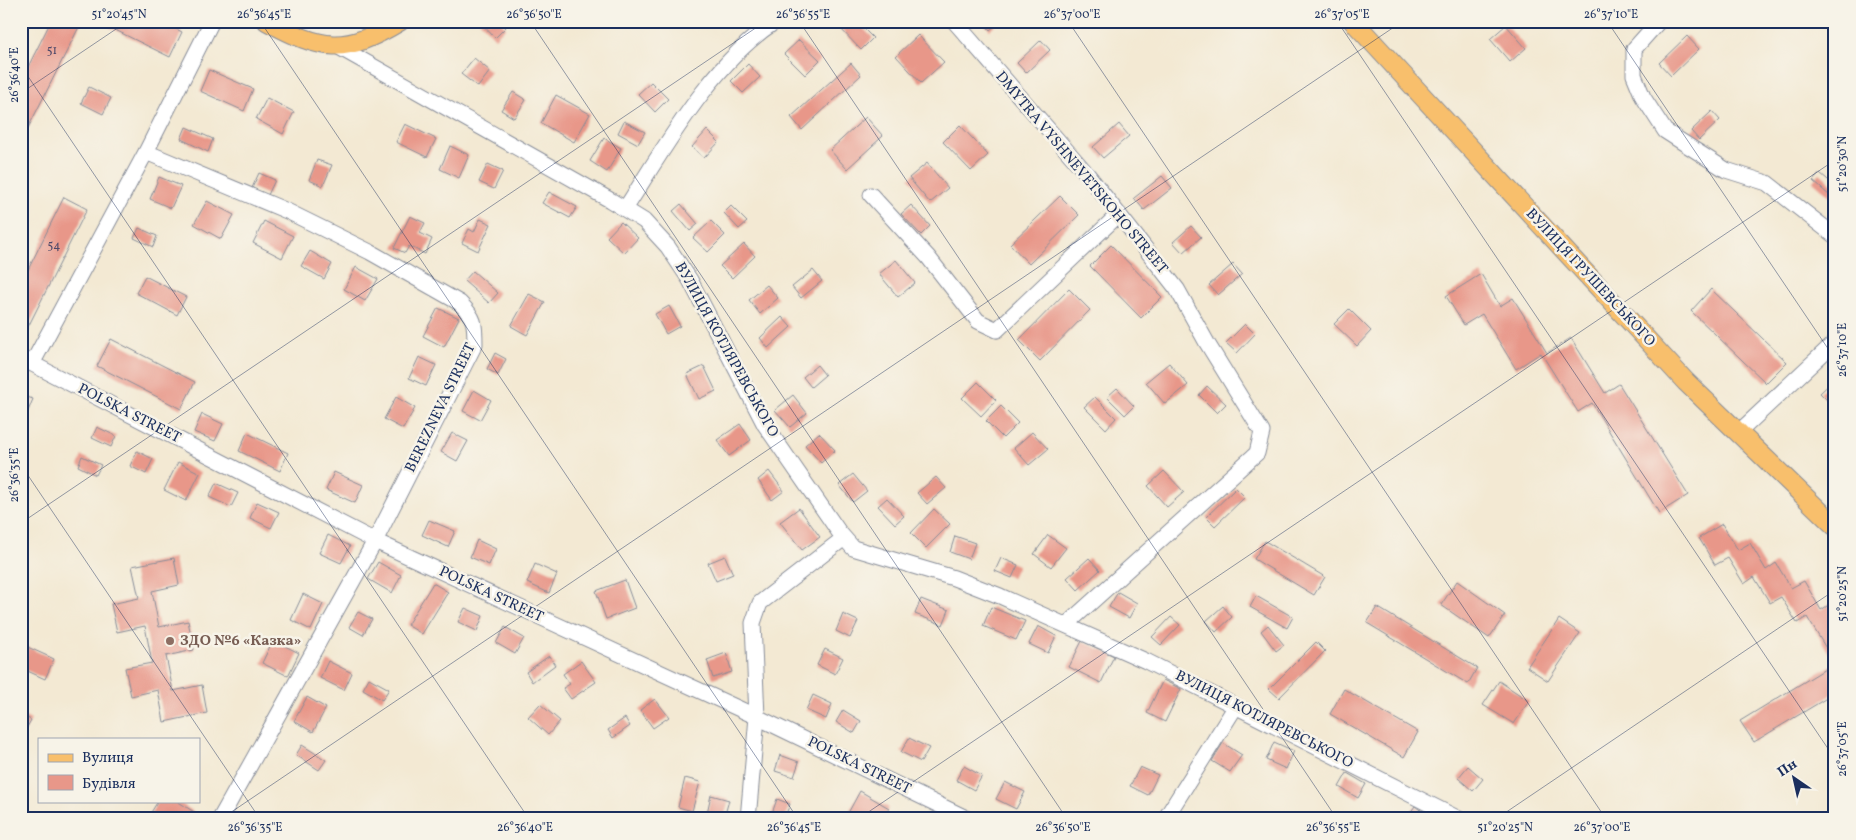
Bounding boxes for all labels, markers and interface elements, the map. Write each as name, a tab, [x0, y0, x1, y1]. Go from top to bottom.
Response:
text: 51°20'45"N	[91, 7, 147, 23]
text: 26°36'45"E	[237, 7, 291, 23]
text: 26°36'50"E	[506, 7, 562, 23]
text: 26°36'55"E	[776, 7, 830, 23]
text: 26°37'00"E	[1044, 7, 1100, 23]
text: 26°37'05"E	[1314, 7, 1370, 23]
text: 26°37'10"E	[1584, 7, 1638, 23]
house number: 51	[47, 43, 57, 59]
text: 26°36'40"E	[7, 47, 23, 103]
street label: DMYTRA VYSHNEVETSKOHO STREET	[990, 67, 1172, 279]
text: 51°20'30"N	[1835, 136, 1851, 192]
street label: ВУЛИЦЯ ГРУШЕВСЬКОГО	[1520, 204, 1660, 352]
house number: 54	[48, 238, 60, 254]
street label: ВУЛИЦЯ КОТЛЯРЕВСЬКОГО	[669, 259, 783, 441]
text: 26°37'10"E	[1835, 323, 1851, 377]
street label: BEREZNEVA STREET	[401, 340, 482, 476]
street label: POLSKA STREET	[74, 379, 184, 449]
text: 26°36'35"E	[7, 448, 23, 502]
street label: POLSKA STREET	[435, 562, 547, 628]
text: 51°20'25"N	[1835, 566, 1851, 622]
place label: ЗДО №6 «Казка»	[180, 631, 301, 652]
marker: ЗДО №6 «Казка»	[164, 635, 176, 647]
street label: ВУЛИЦЯ КОТЛЯРЕВСЬКОГО	[1171, 666, 1357, 774]
text: 26°37'05"E	[1835, 721, 1851, 777]
street label: POLSKA STREET	[804, 732, 915, 800]
legend	[38, 738, 200, 802]
text: Вулиця	[82, 748, 134, 769]
north arrow	[1768, 752, 1818, 802]
text: Пн	[1774, 755, 1801, 782]
text: Будівля	[82, 774, 136, 795]
text: 26°36'35"E	[228, 820, 282, 836]
text: 26°36'40"E	[497, 820, 553, 836]
text: 26°36'45"E	[767, 820, 821, 836]
text: 26°36'50"E	[1035, 820, 1091, 836]
text: 26°36'55"E	[1306, 820, 1360, 836]
text: 51°20'25"N	[1477, 820, 1533, 836]
text: 26°37'00"E	[1574, 820, 1630, 836]

